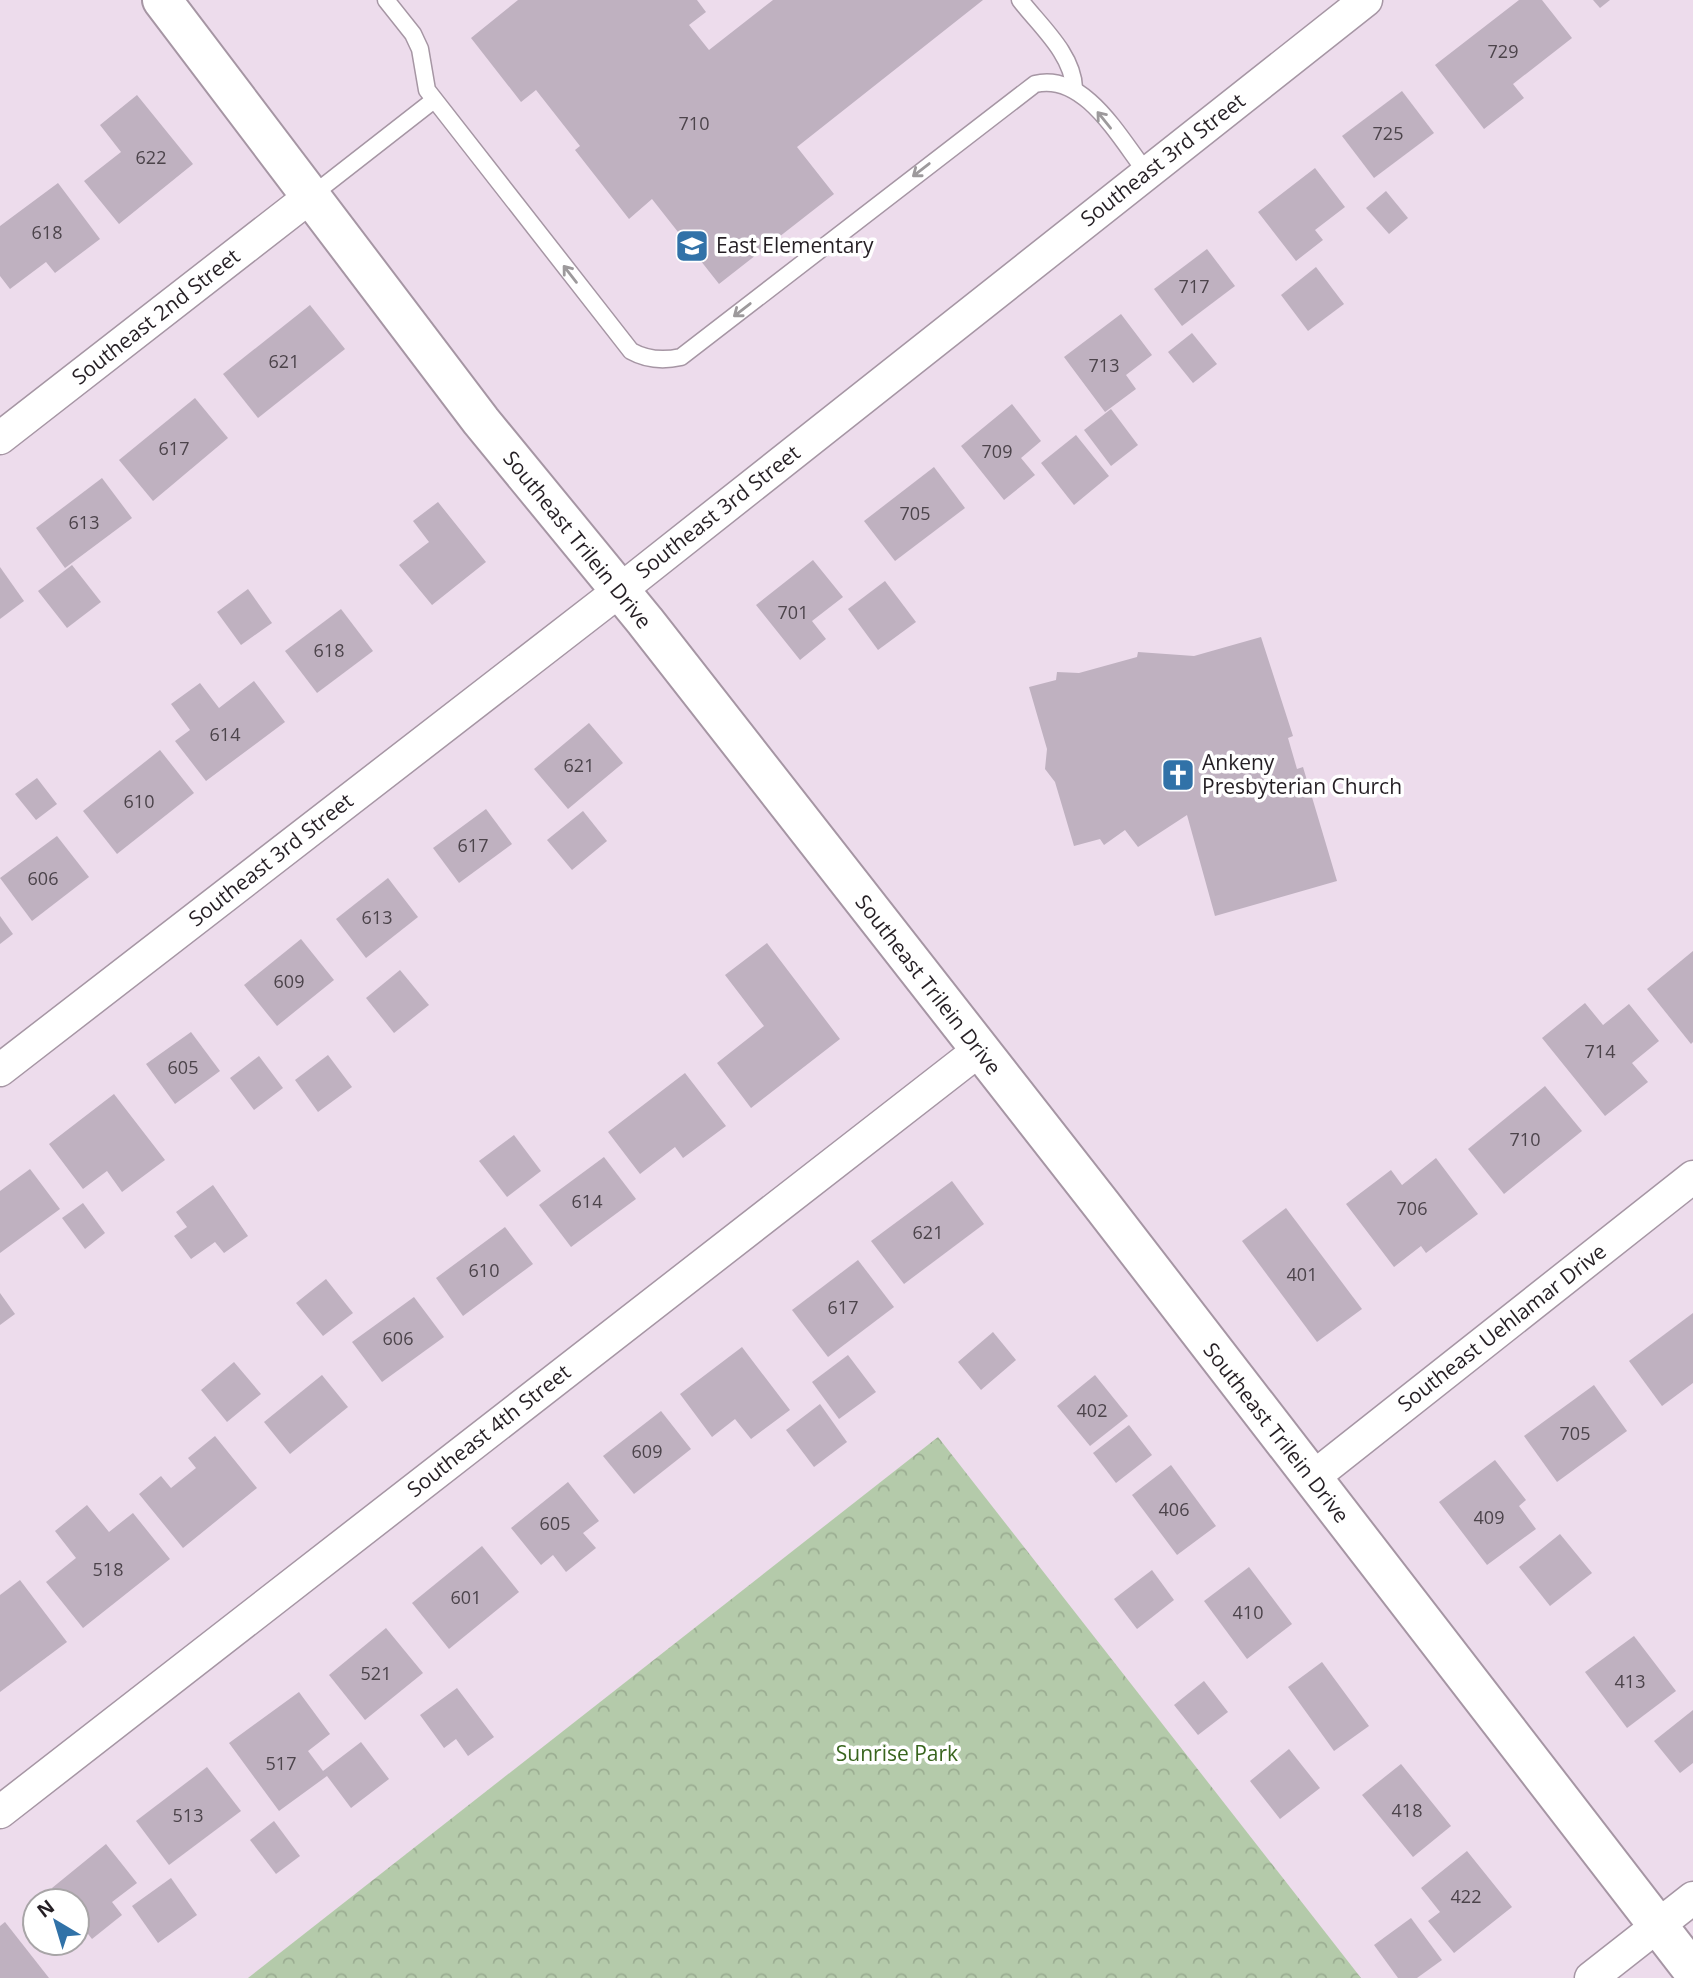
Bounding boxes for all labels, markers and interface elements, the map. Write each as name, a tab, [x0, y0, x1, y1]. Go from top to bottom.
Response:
house number: 729	[1488, 39, 1518, 63]
street label: Southeast 3rd Street	[1074, 86, 1250, 232]
house number: 710	[679, 111, 709, 135]
one-way arrow	[1097, 111, 1112, 129]
house number: 725	[1373, 121, 1403, 145]
house number: 622	[136, 145, 166, 169]
one-way arrow	[913, 163, 931, 178]
house number: 618	[32, 220, 62, 244]
school or university icon: East Elementary	[673, 227, 711, 265]
place label: East Elementary	[716, 231, 874, 259]
street label: Southeast 2nd Street	[66, 242, 245, 391]
one-way arrow	[563, 265, 578, 283]
house number: 717	[1179, 274, 1209, 298]
one-way arrow	[732, 302, 751, 317]
house number: 621	[269, 349, 299, 373]
house number: 713	[1089, 353, 1119, 377]
house number: 617	[159, 436, 189, 460]
street label: Southeast 3rd Street	[629, 438, 805, 584]
house number: 709	[982, 439, 1012, 463]
street label: Southeast Trilein Drive	[497, 445, 658, 634]
house number: 705	[900, 501, 930, 525]
house number: 613	[69, 510, 99, 534]
house number: 701	[778, 600, 808, 624]
house number: 618	[314, 638, 344, 662]
house number: 614	[210, 722, 240, 746]
place label: Ankeny Presbyterian Church	[1202, 748, 1402, 800]
house number: 621	[564, 753, 594, 777]
church icon: Ankeny Presbyterian Church	[1159, 756, 1197, 794]
street label: Southeast 3rd Street	[182, 786, 358, 932]
house number: 610	[124, 789, 154, 813]
house number: 617	[458, 833, 488, 857]
house number: 606	[28, 866, 58, 890]
street label: Southeast Trilein Drive	[850, 889, 1008, 1080]
house number: 613	[362, 905, 392, 929]
house number: 609	[274, 969, 304, 993]
house number: 714	[1585, 1039, 1615, 1063]
house number: 605	[168, 1055, 198, 1079]
house number: 710	[1510, 1127, 1540, 1151]
house number: 614	[572, 1189, 602, 1213]
house number: 706	[1397, 1196, 1427, 1220]
house number: 621	[913, 1220, 943, 1244]
street label: Southeast Uehlamar Drive	[1391, 1237, 1611, 1417]
house number: 610	[469, 1258, 499, 1282]
house number: 401	[1287, 1262, 1317, 1286]
house number: 617	[828, 1295, 858, 1319]
house number: 606	[383, 1326, 413, 1350]
street label: Southeast Trilein Drive	[1198, 1337, 1356, 1528]
street label: Southeast 4th Street	[401, 1358, 576, 1503]
house number: 402	[1077, 1398, 1107, 1422]
house number: 705	[1560, 1421, 1590, 1445]
house number: 609	[632, 1439, 662, 1463]
house number: 406	[1159, 1497, 1189, 1521]
house number: 409	[1474, 1505, 1504, 1529]
house number: 605	[540, 1511, 570, 1535]
house number: 518	[93, 1557, 123, 1581]
house number: 601	[451, 1585, 481, 1609]
house number: 410	[1233, 1600, 1263, 1624]
house number: 521	[361, 1661, 391, 1685]
house number: 413	[1615, 1669, 1645, 1693]
park label: Sunrise Park	[836, 1739, 958, 1767]
house number: 517	[266, 1751, 296, 1775]
house number: 418	[1392, 1798, 1422, 1822]
house number: 513	[173, 1803, 203, 1827]
house number: 422	[1451, 1884, 1481, 1908]
north arrow	[21, 1887, 91, 1957]
text: N	[31, 1894, 60, 1924]

